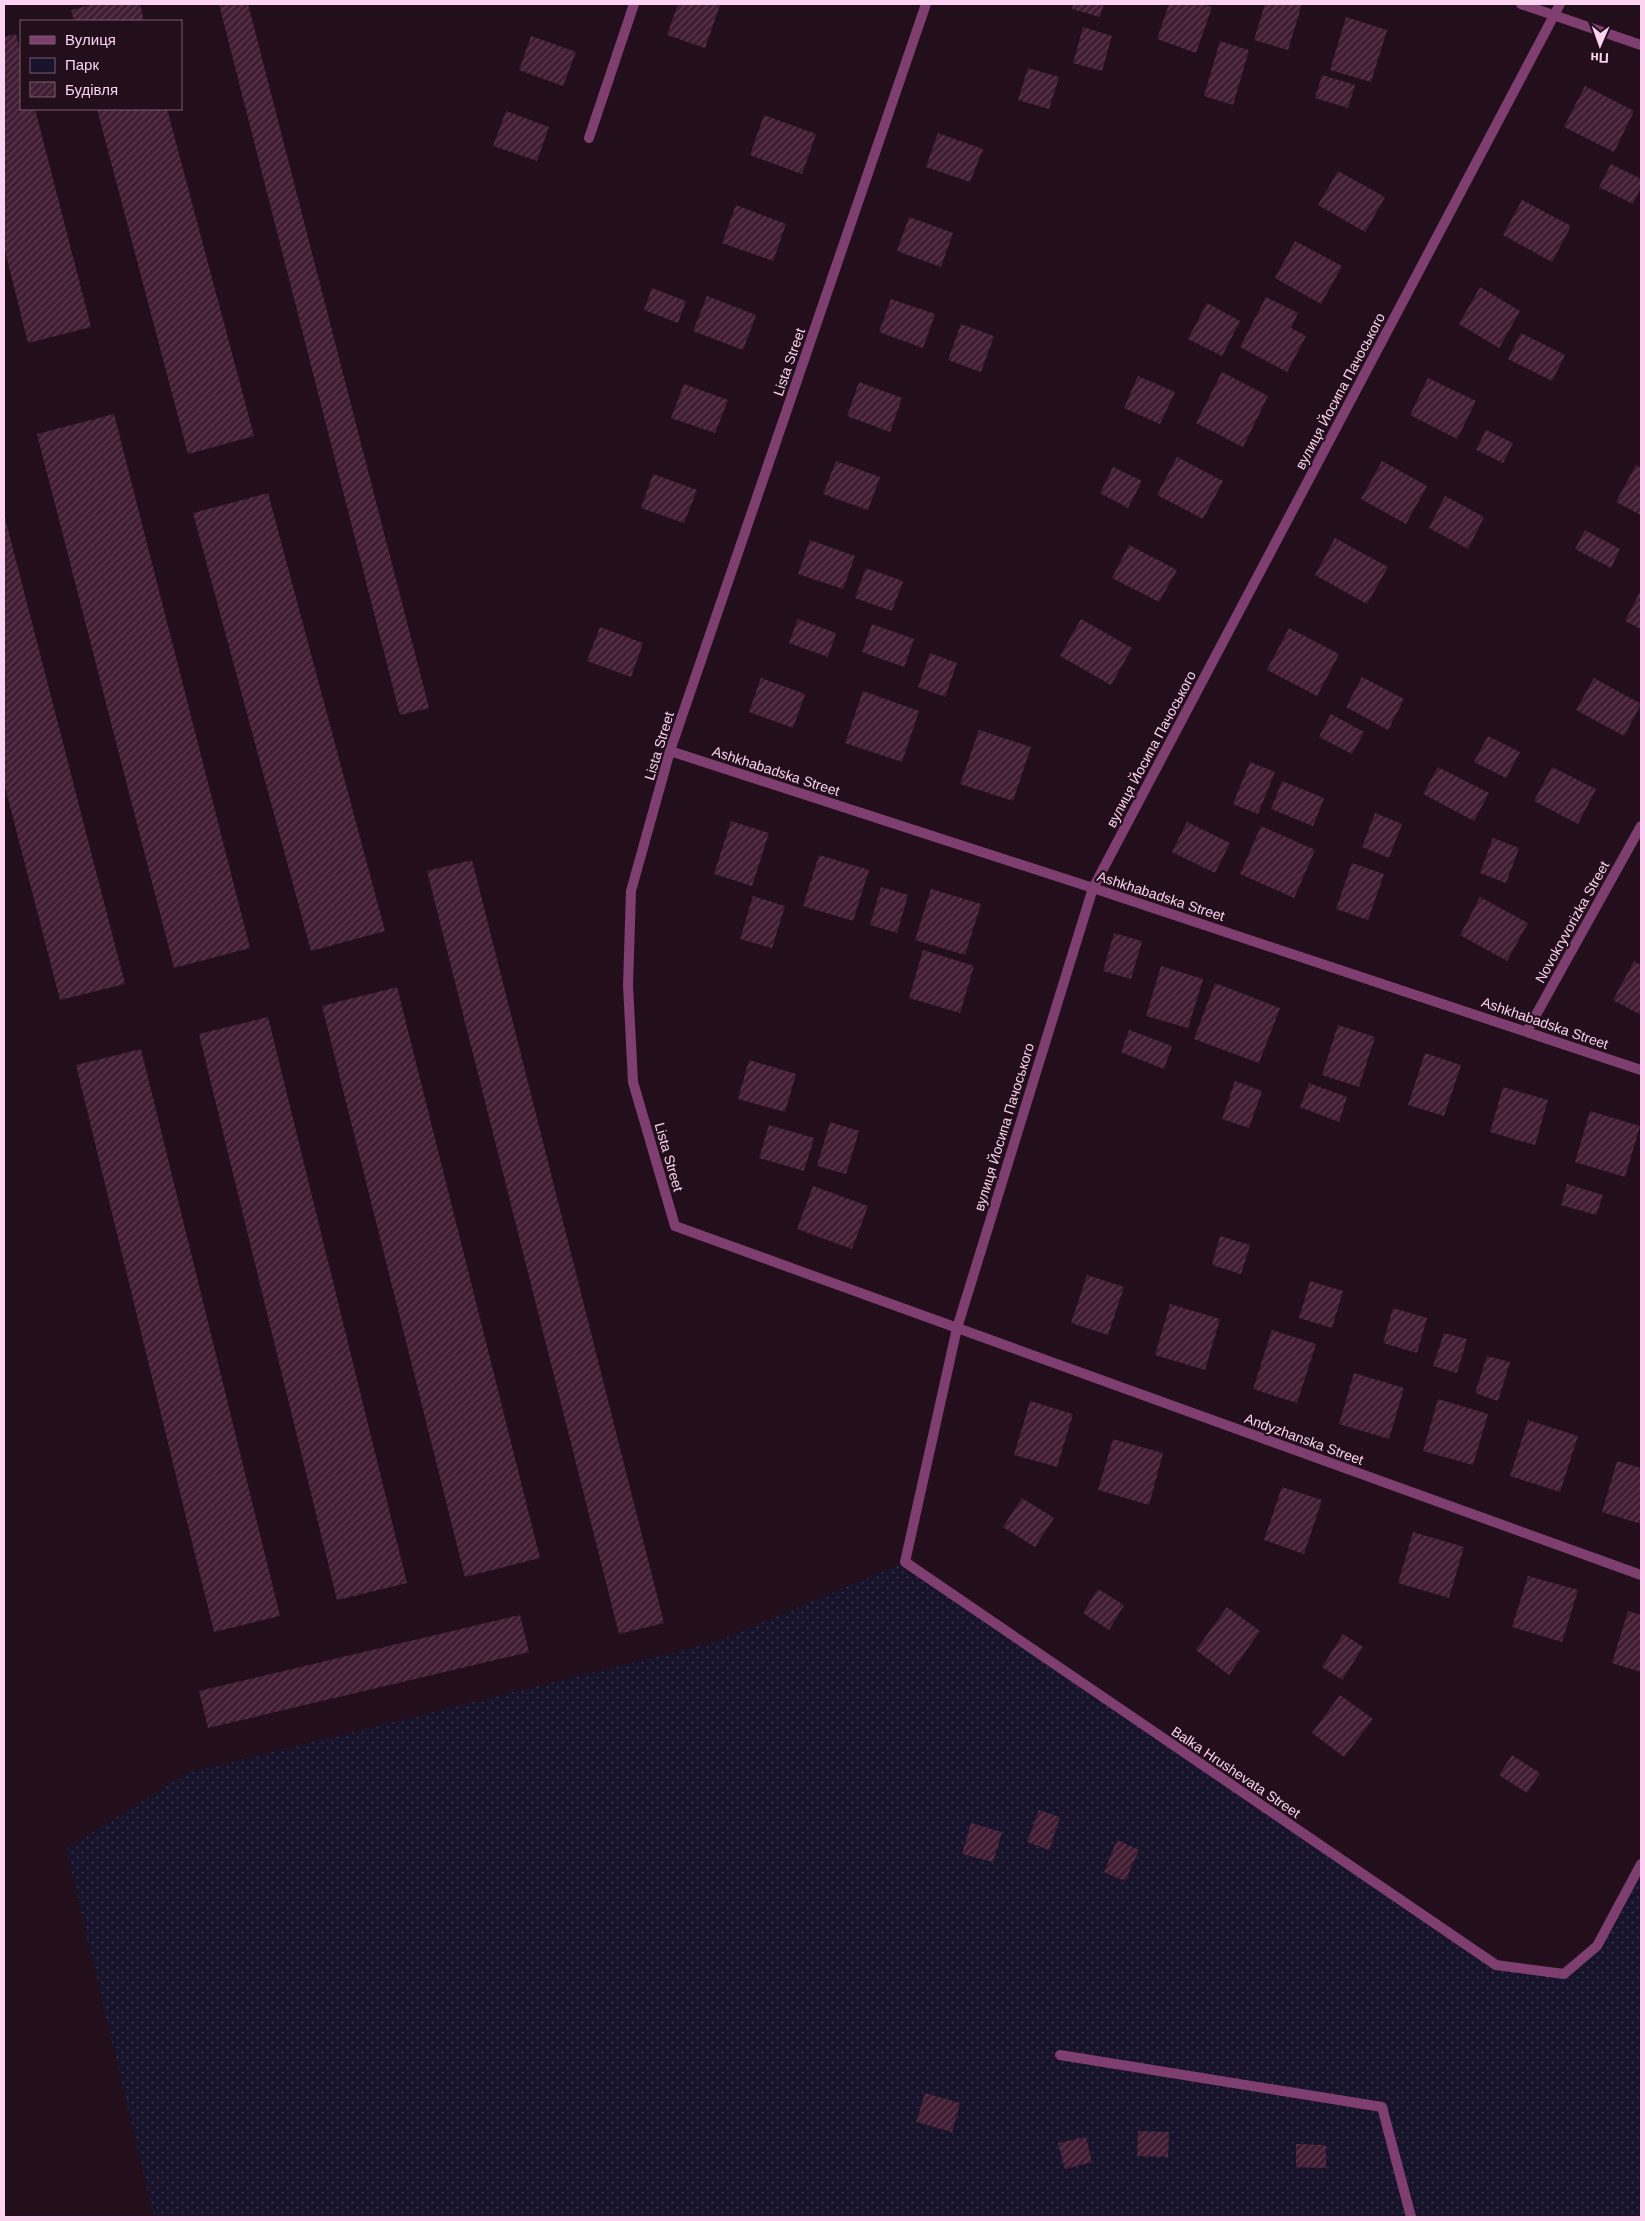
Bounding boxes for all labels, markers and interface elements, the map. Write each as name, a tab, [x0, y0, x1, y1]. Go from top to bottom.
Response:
legend	[20, 20, 182, 110]
north arrow	[1575, 20, 1625, 70]
text: Вулиця	[65, 31, 116, 48]
text: Пн	[1590, 50, 1609, 66]
text: Парк	[65, 56, 99, 73]
text: Будівля	[65, 81, 118, 98]
street label: вулиця Йосипа Пачоського	[1291, 309, 1388, 472]
street label: Lista Street	[770, 326, 808, 398]
street label: вулиця Йосипа Пачоського	[1102, 667, 1199, 830]
street label: Lista Street	[641, 710, 677, 782]
street label: Ashkhabadska Street	[710, 743, 842, 799]
street label: Novokryvorizka Street	[1532, 858, 1612, 986]
street label: Ashkhabadska Street	[1095, 868, 1227, 924]
street label: Ashkhabadska Street	[1479, 994, 1611, 1052]
street label: вулиця Йосипа Пачоського	[970, 1041, 1037, 1213]
street label: Lista Street	[652, 1121, 686, 1193]
street label: Andyzhanska Street	[1242, 1410, 1366, 1468]
street label: Balka Hrushevata Street	[1169, 1723, 1303, 1821]

